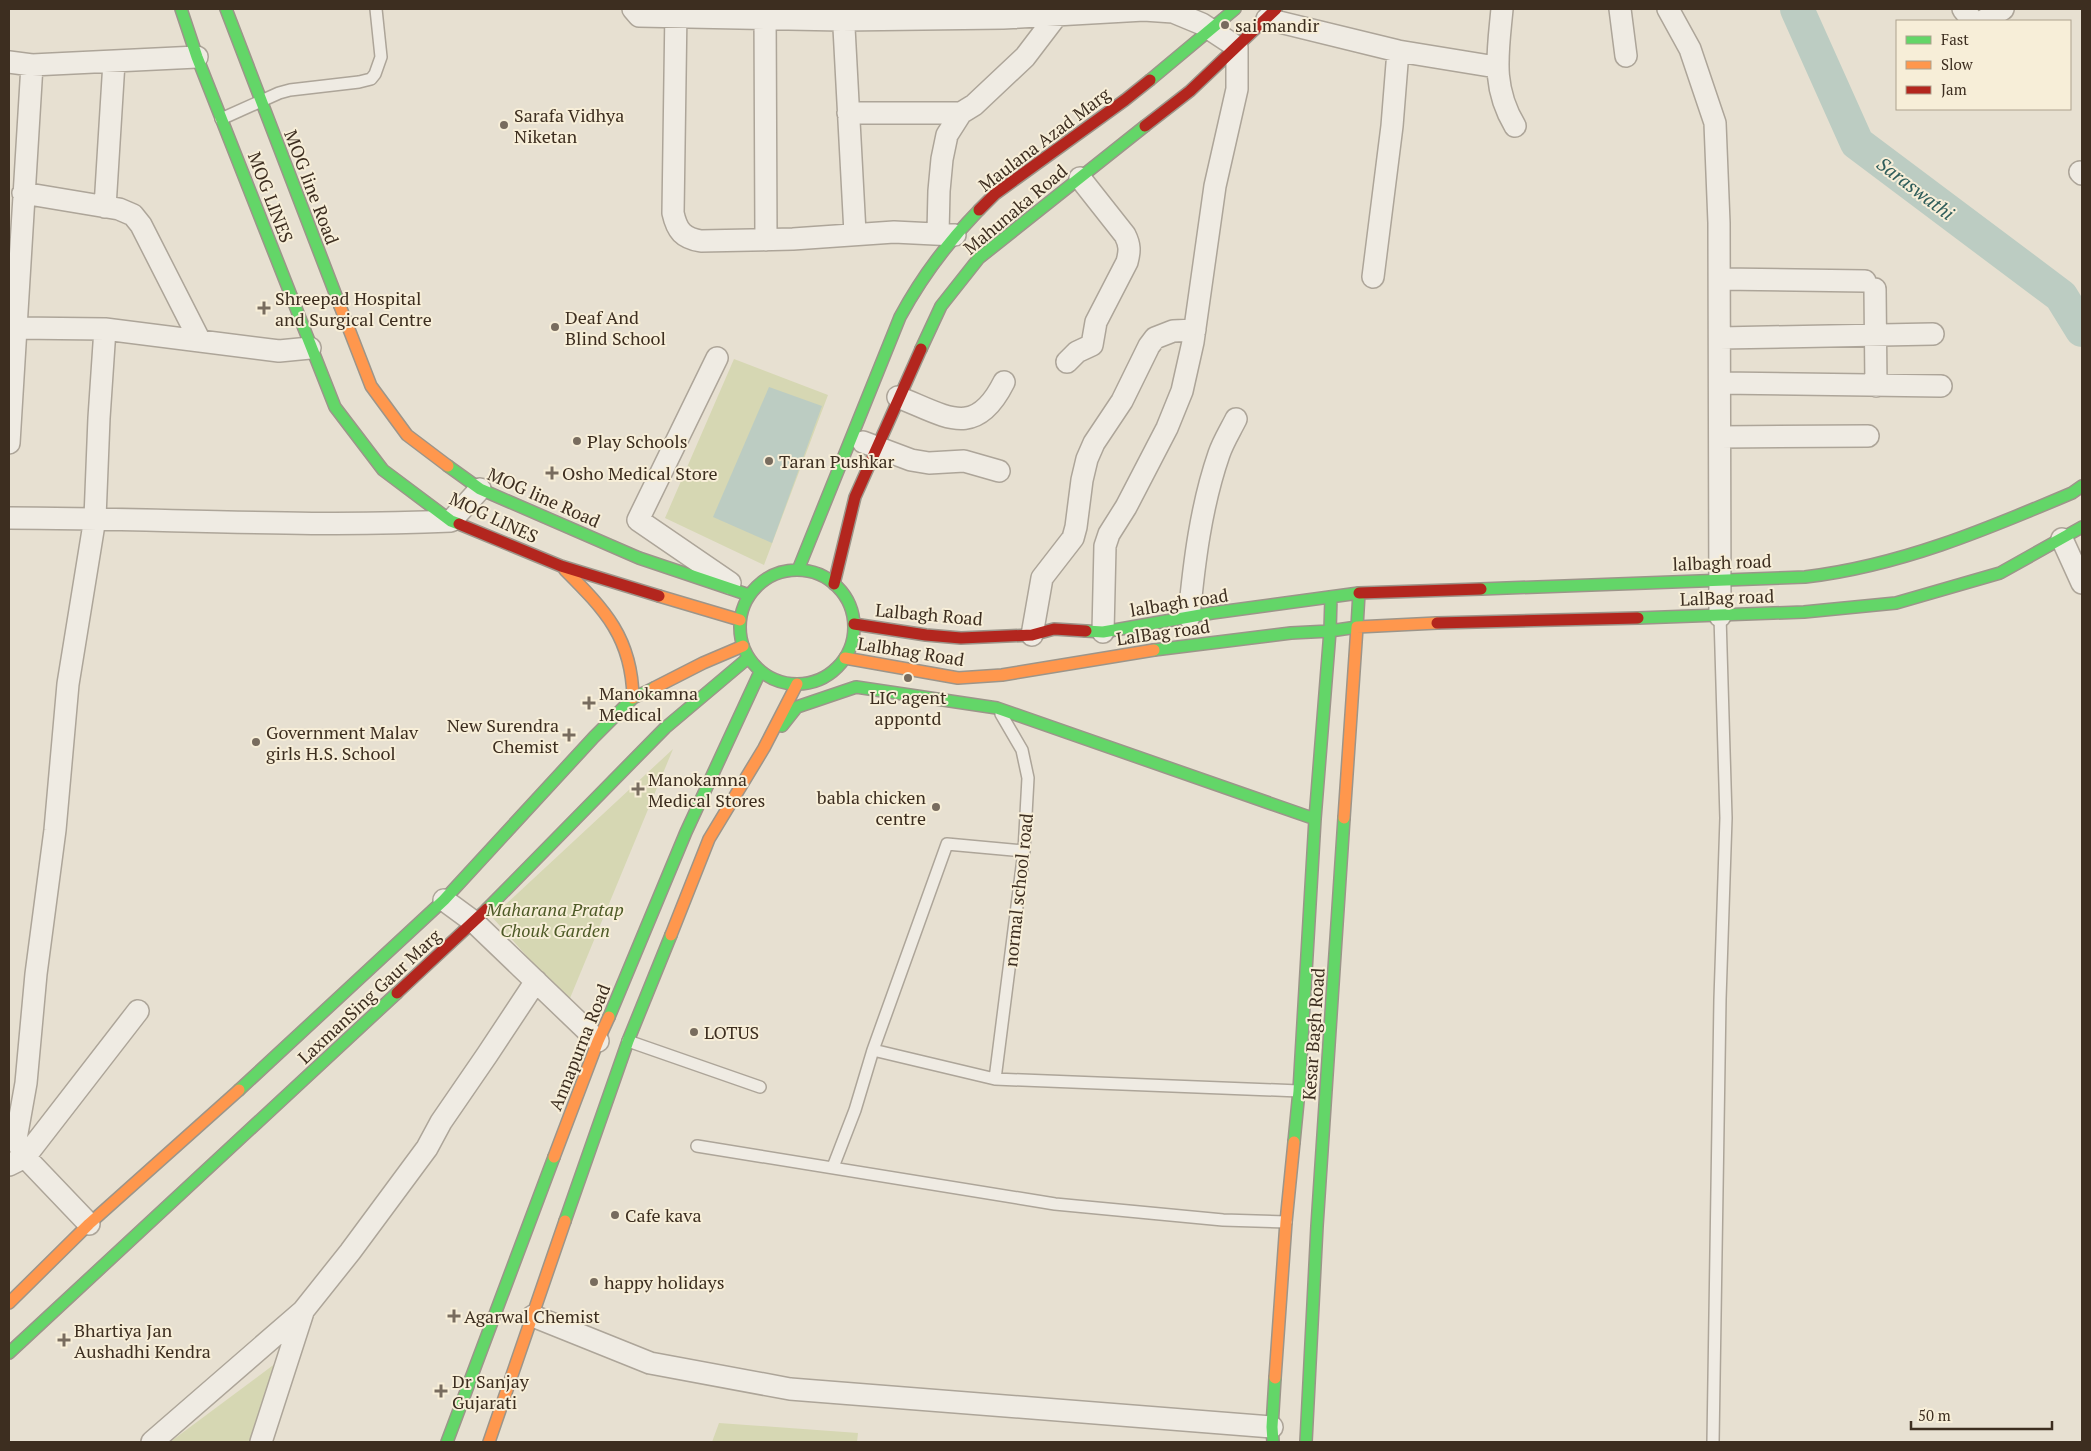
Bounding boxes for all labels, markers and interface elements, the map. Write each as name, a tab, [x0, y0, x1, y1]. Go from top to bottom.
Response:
place label: sai mandir	[1235, 13, 1319, 37]
marker: sai mandir	[1219, 19, 1231, 31]
legend	[1896, 20, 2071, 110]
text: Fast	[1941, 29, 1969, 49]
text: Slow	[1941, 54, 1974, 74]
text: Jam	[1941, 79, 1967, 99]
street label: Maulana Azad Marg	[973, 81, 1115, 196]
place label: Sarafa Vidhya Niketan	[514, 103, 624, 148]
marker: Sarafa Vidhya Niketan	[498, 119, 510, 131]
street label: MOG line Road	[279, 126, 345, 248]
street label: MOG LINES	[243, 148, 299, 246]
water label: Saraswathi	[1872, 151, 1960, 226]
street label: Mahunaka Road	[958, 159, 1072, 259]
place label: Shreepad Hospital and Surgical Centre	[275, 286, 432, 331]
marker: Shreepad Hospital and Surgical Centre	[257, 301, 271, 315]
place label: Deaf And Blind School	[565, 305, 666, 350]
marker: Deaf And Blind School	[549, 321, 561, 333]
place label: Play Schools	[587, 429, 687, 453]
marker: Play Schools	[571, 435, 583, 447]
place label: Taran Pushkar	[779, 449, 895, 473]
marker: Taran Pushkar	[763, 455, 775, 467]
street label: MOG line Road	[484, 461, 604, 533]
place label: Osho Medical Store	[562, 461, 718, 485]
marker: Osho Medical Store	[546, 467, 558, 479]
street label: MOG LINES	[446, 486, 542, 548]
street label: lalbagh road	[1672, 548, 1772, 576]
street label: lalbagh road	[1128, 582, 1230, 622]
street label: LalBag road	[1679, 583, 1775, 611]
street label: Lalbagh Road	[874, 597, 984, 631]
street label: LalBag road	[1115, 614, 1211, 650]
street label: Lalbhag Road	[856, 631, 966, 671]
marker: LIC agent appontd	[902, 672, 914, 684]
place label: Manokamna Medical	[599, 681, 698, 726]
place label: LIC agent appontd	[869, 685, 947, 730]
marker: Manokamna Medical	[583, 697, 595, 709]
place label: New Surendra Chemist	[447, 713, 559, 758]
place label: Government Malav girls H.S. School	[266, 720, 419, 765]
marker: New Surendra Chemist	[563, 729, 575, 741]
marker: Government Malav girls H.S. School	[250, 736, 262, 748]
place label: Manokamna Medical Stores	[648, 767, 765, 812]
marker: Manokamna Medical Stores	[632, 783, 644, 795]
place label: babla chicken centre	[817, 785, 926, 830]
marker: babla chicken centre	[930, 801, 942, 813]
street label: normal school road	[998, 812, 1038, 968]
park label: Maharana Pratap Chouk Garden	[485, 897, 624, 942]
street label: LaxmanSing Gaur Marg	[292, 923, 446, 1069]
street label: Kesar Bagh Road	[1296, 967, 1330, 1101]
street label: Annapurna Road	[543, 980, 615, 1114]
place label: LOTUS	[704, 1020, 759, 1044]
marker: LOTUS	[688, 1026, 700, 1038]
place label: Cafe kava	[625, 1203, 702, 1227]
marker: Cafe kava	[609, 1209, 621, 1221]
place label: happy holidays	[604, 1270, 725, 1294]
marker: happy holidays	[588, 1276, 600, 1288]
place label: Agarwal Chemist	[464, 1304, 600, 1328]
marker: Agarwal Chemist	[448, 1310, 460, 1322]
place label: Bhartiya Jan Aushadhi Kendra	[74, 1318, 211, 1363]
marker: Bhartiya Jan Aushadhi Kendra	[58, 1334, 70, 1346]
place label: Dr Sanjay Gujarati	[452, 1369, 530, 1414]
marker: Dr Sanjay Gujarati	[434, 1384, 448, 1398]
scale bar	[1911, 1398, 2052, 1430]
text: 50 m	[1918, 1405, 1951, 1425]

